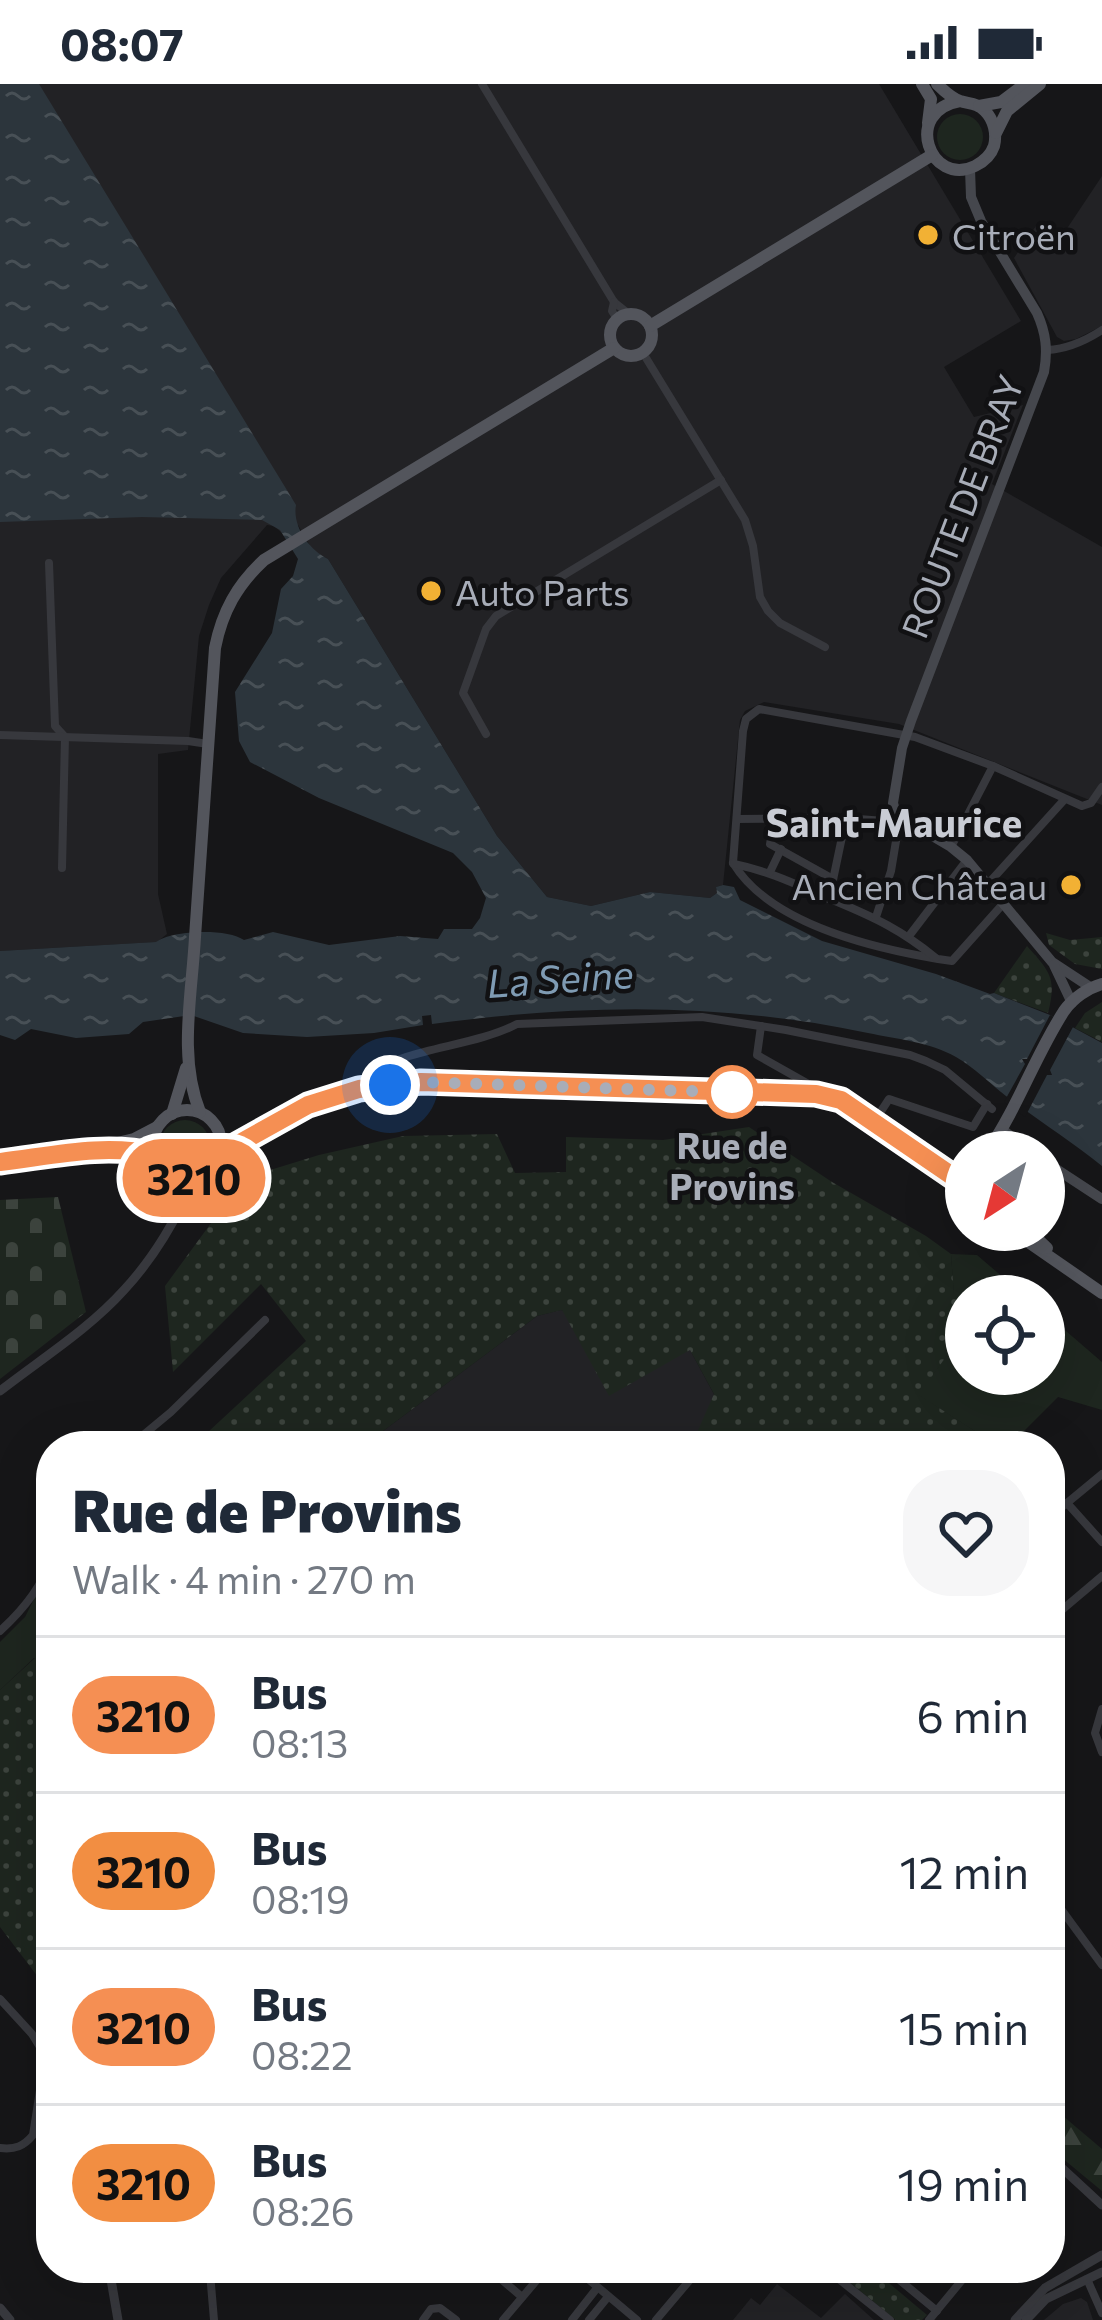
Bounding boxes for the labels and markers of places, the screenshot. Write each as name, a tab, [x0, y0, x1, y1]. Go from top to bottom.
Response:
place label: Citroën	[952, 213, 1076, 257]
marker: Citroën	[915, 222, 941, 248]
place label: Auto Parts	[455, 569, 629, 613]
marker: Auto Parts	[418, 578, 444, 604]
place label: Ancien Château	[792, 863, 1047, 907]
marker: Ancien Château	[1058, 872, 1084, 898]
marker: Rue de Provins	[707, 1067, 757, 1117]
place label: Rue de Provins	[669, 1122, 795, 1207]

